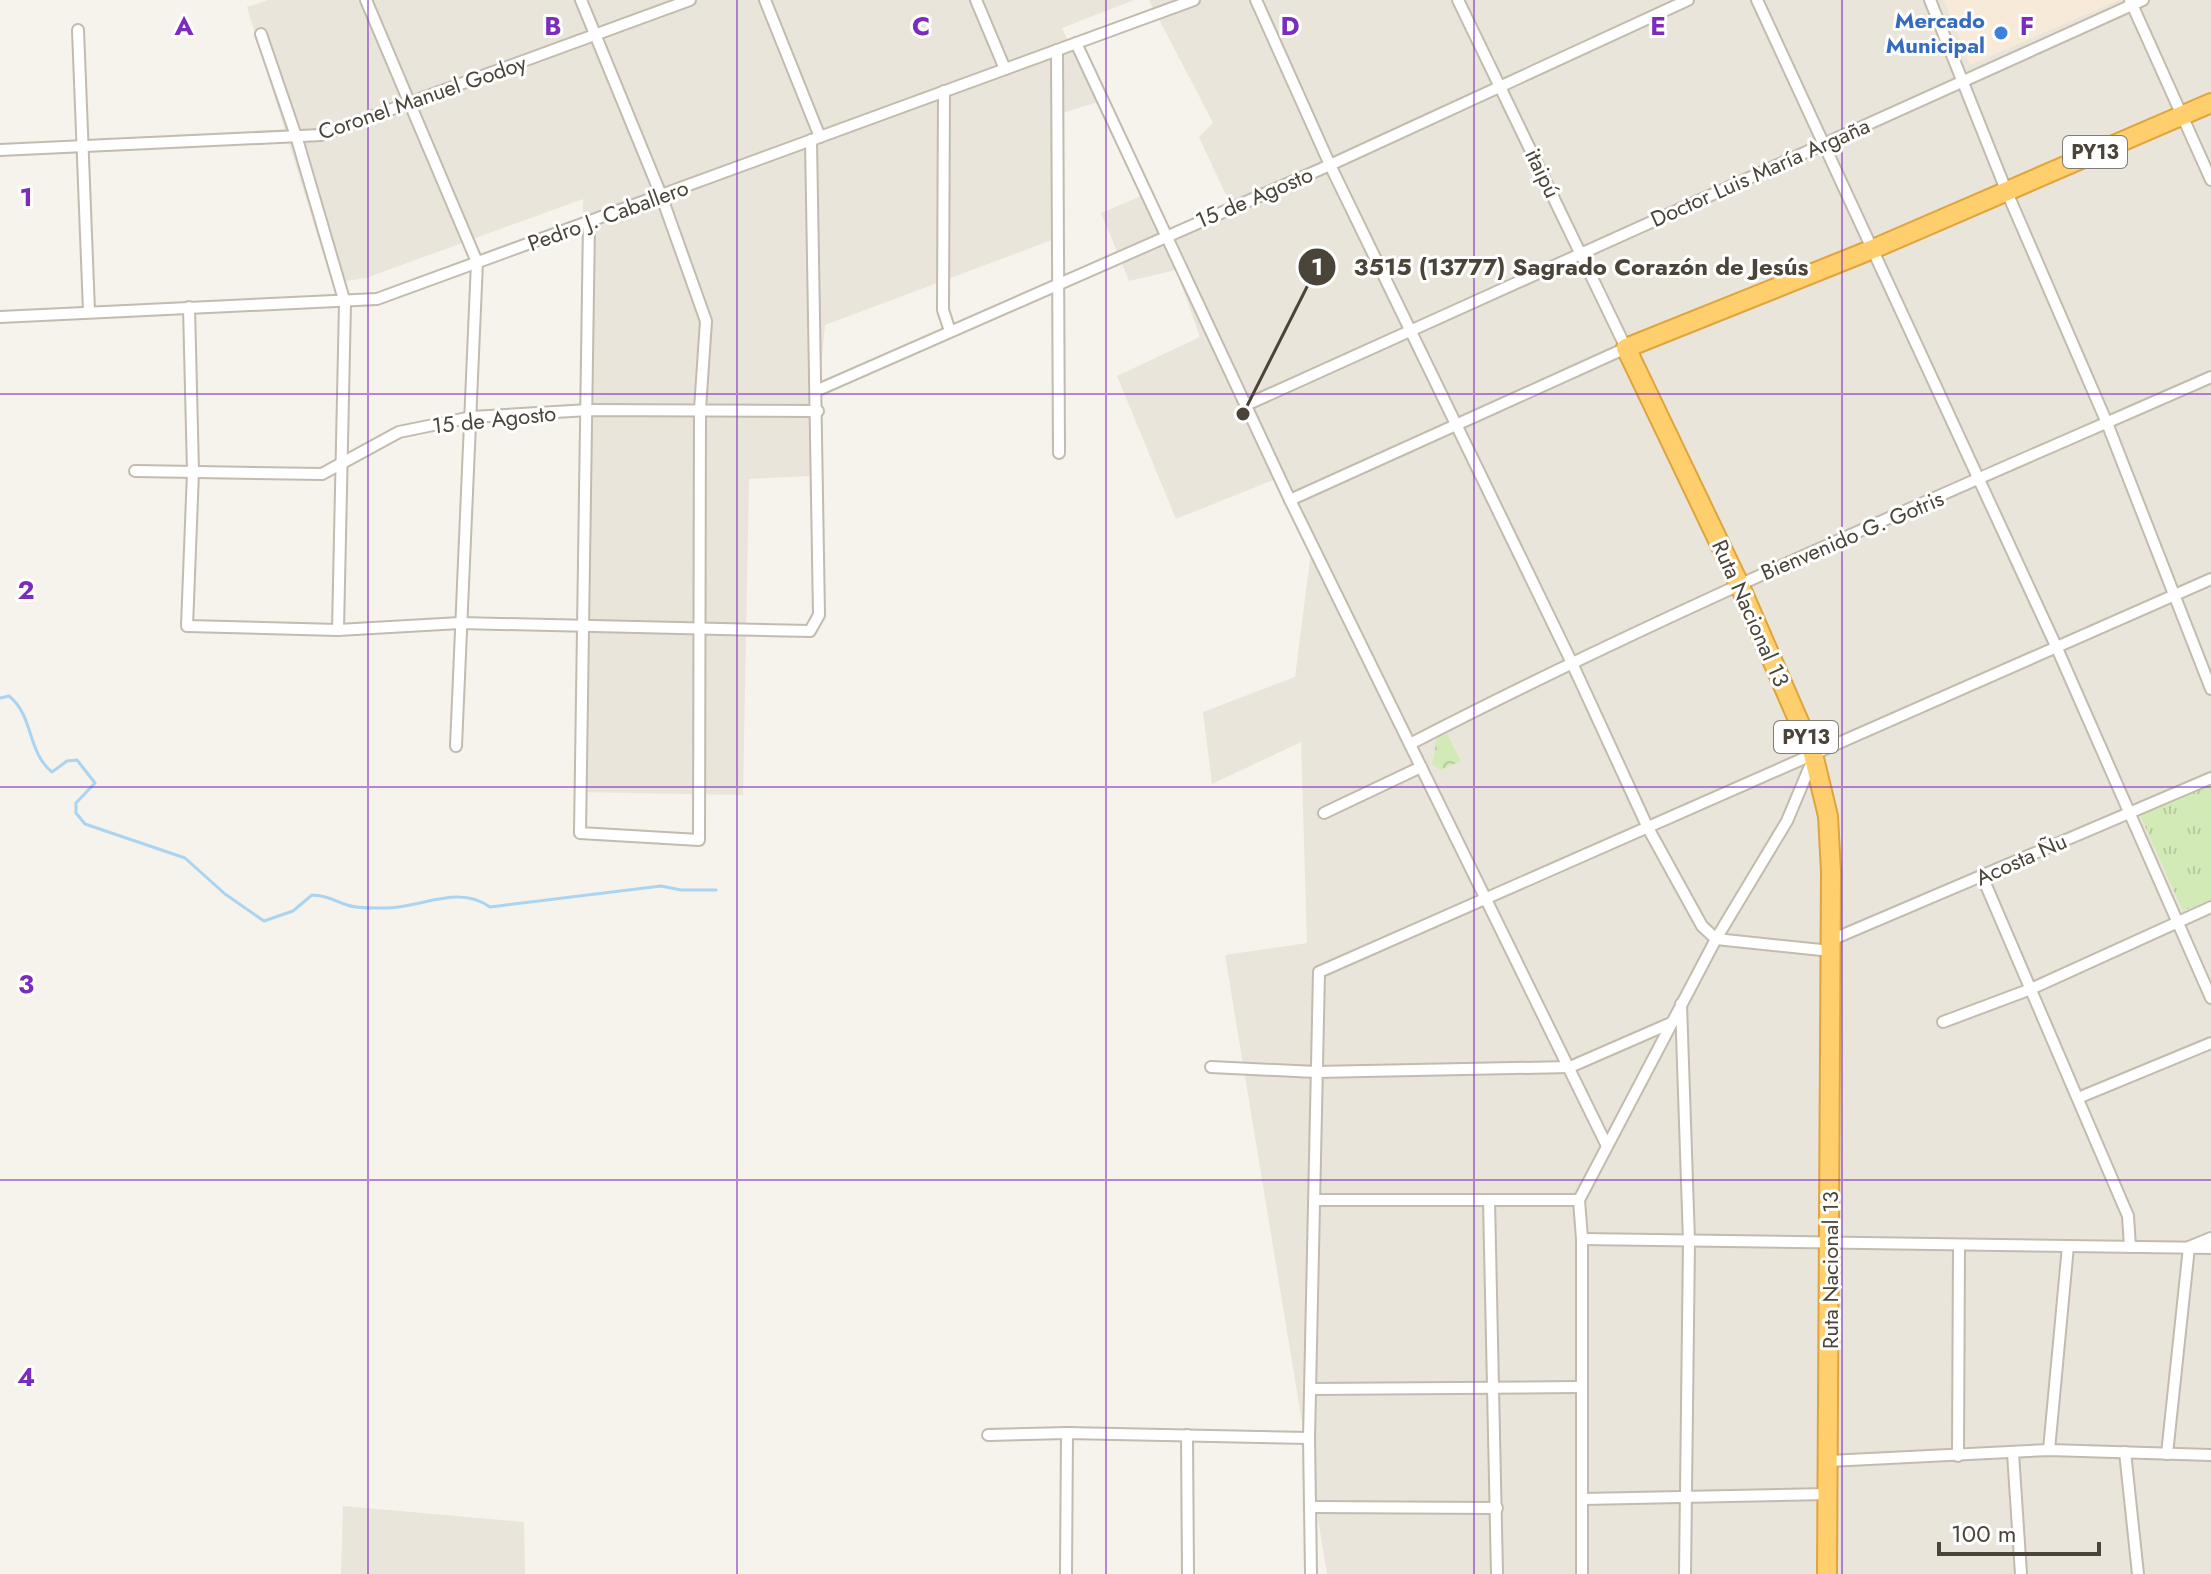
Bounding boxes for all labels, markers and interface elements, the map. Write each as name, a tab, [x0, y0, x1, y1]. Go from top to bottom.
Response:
place label: Mercado Municipal	[1886, 4, 1985, 61]
text: A	[173, 7, 194, 45]
text: B	[544, 7, 562, 45]
text: C	[912, 7, 930, 45]
text: D	[1280, 7, 1300, 45]
text: E	[1650, 7, 1666, 45]
text: F	[2020, 7, 2034, 45]
marker: Mercado Municipal	[1992, 24, 2010, 42]
street label: Coronel Manuel Godoy	[314, 46, 531, 148]
street label: Doctor Luis María Argaña	[1645, 109, 1875, 235]
road number: PY13	[2063, 136, 2127, 168]
street label: itaipú	[1517, 143, 1569, 203]
street label: 15 de Agosto	[1190, 158, 1318, 236]
street label: Pedro J. Caballero	[523, 171, 693, 259]
text: 1	[19, 178, 33, 216]
callout: 3515 (13777) Sagrado Corazón de Jesús	[1297, 243, 1824, 291]
text: 1	[1311, 249, 1323, 284]
text: 3515 (13777) Sagrado Corazón de Jesús	[1354, 249, 1808, 284]
street label: 15 de Agosto	[430, 397, 558, 441]
street label: Bienvenido G. Gotris	[1756, 482, 1949, 588]
street label: Ruta Nacional 13	[1704, 534, 1798, 692]
text: 2	[17, 571, 35, 609]
road number: PY13	[1774, 721, 1838, 753]
street label: Acosta Ñu	[1970, 825, 2072, 893]
text: 3	[18, 965, 34, 1003]
street label: Ruta Nacional 13	[1814, 1191, 1846, 1349]
text: 4	[17, 1358, 35, 1396]
scale bar	[1939, 1506, 2099, 1556]
text: 100 m	[1951, 1516, 2017, 1551]

